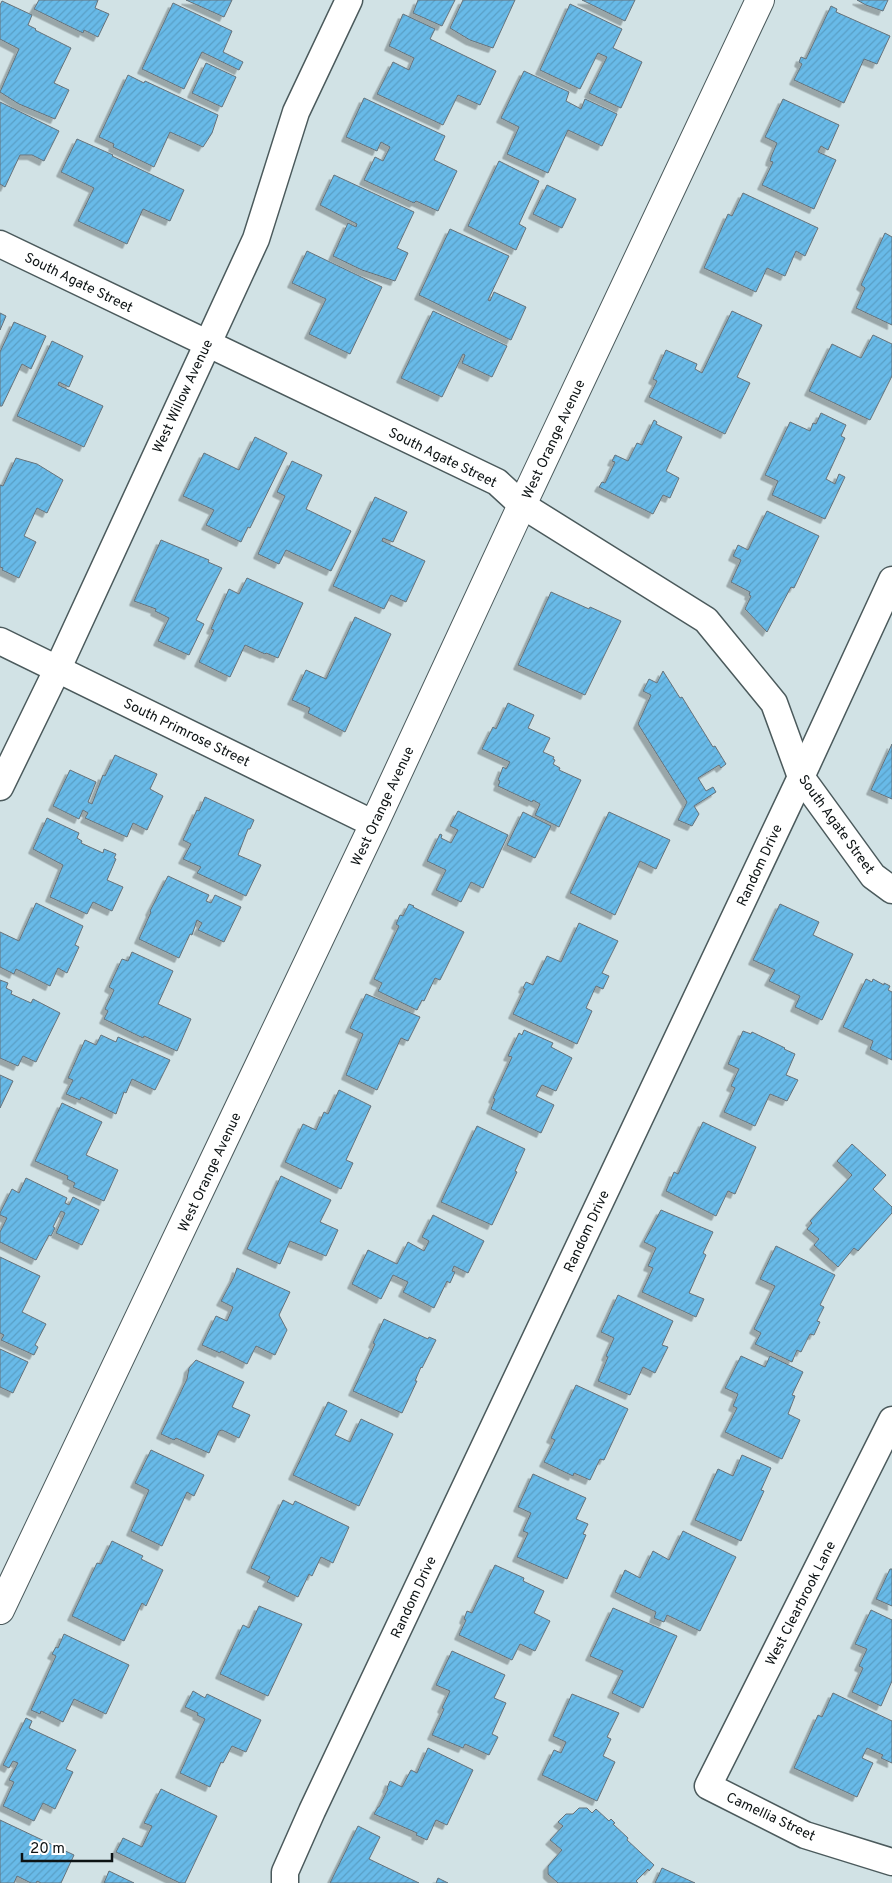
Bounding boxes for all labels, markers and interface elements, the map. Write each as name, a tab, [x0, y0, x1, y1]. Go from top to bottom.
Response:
street label: South Agate Street	[21, 250, 135, 317]
street label: West Willow Avenue	[150, 337, 217, 456]
street label: West Orange Avenue	[519, 377, 590, 502]
street label: South Agate Street	[385, 425, 499, 492]
street label: South Primrose Street	[120, 695, 252, 771]
street label: West Orange Avenue	[348, 744, 419, 869]
street label: South Agate Street	[794, 772, 877, 878]
street label: Random Drive	[734, 822, 787, 909]
street label: West Orange Avenue	[175, 1110, 246, 1235]
street label: Random Drive	[561, 1188, 614, 1275]
street label: West Clearbrook Lane	[763, 1539, 840, 1669]
street label: Random Drive	[388, 1554, 441, 1641]
street label: Camellia Street	[723, 1789, 818, 1845]
scale bar	[22, 1830, 112, 1862]
text: 20 m	[30, 1840, 65, 1859]

